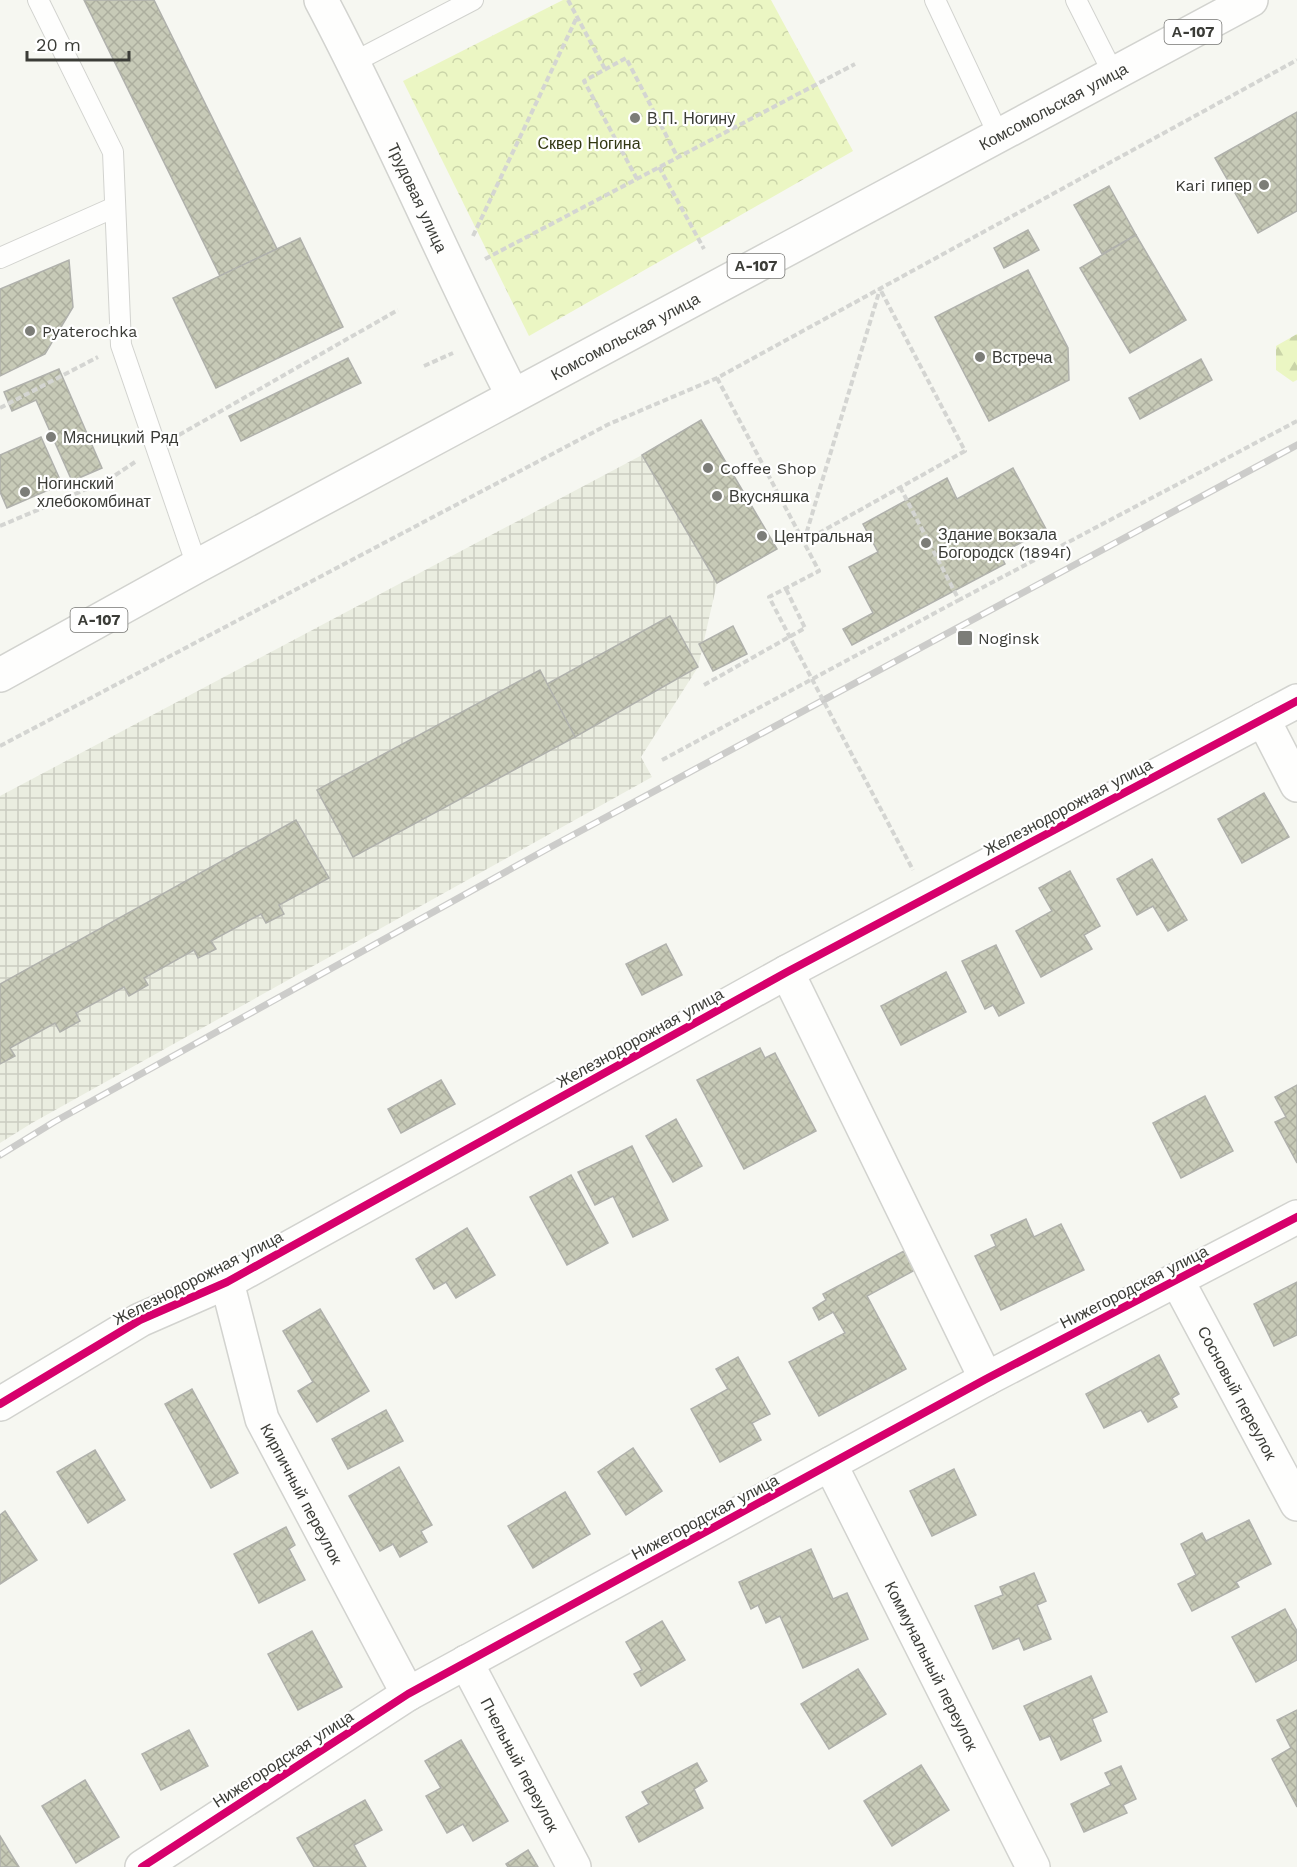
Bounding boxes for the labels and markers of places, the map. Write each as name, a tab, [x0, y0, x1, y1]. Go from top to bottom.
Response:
place label: В.П. Ногину	[647, 109, 735, 128]
marker: В.П. Ногину	[628, 111, 642, 125]
place label: Kari гипер	[1175, 176, 1252, 195]
marker: Kari гипер	[1257, 178, 1271, 192]
place label: Pyaterochka	[42, 322, 137, 341]
marker: Pyaterochka	[23, 324, 37, 338]
place label: Встреча	[992, 348, 1053, 367]
marker: Встреча	[973, 350, 987, 364]
place label: Мясницкий Ряд	[63, 428, 179, 447]
marker: Мясницкий Ряд	[44, 430, 58, 444]
place label: Coffee Shop	[720, 459, 817, 478]
marker: Coffee Shop	[701, 461, 715, 475]
place label: Ногинский хлебокомбинат	[37, 474, 152, 511]
marker: Ногинский хлебокомбинат	[18, 485, 32, 499]
place label: Вкусняшка	[729, 487, 809, 506]
marker: Вкусняшка	[710, 489, 724, 503]
place label: Здание вокзала Богородск (1894г)	[938, 525, 1071, 562]
place label: Центральная	[774, 527, 873, 546]
marker: Центральная	[755, 529, 769, 543]
marker: Здание вокзала Богородск (1894г)	[919, 536, 933, 550]
marker: Noginsk	[956, 629, 974, 647]
place label: Noginsk	[978, 629, 1039, 648]

